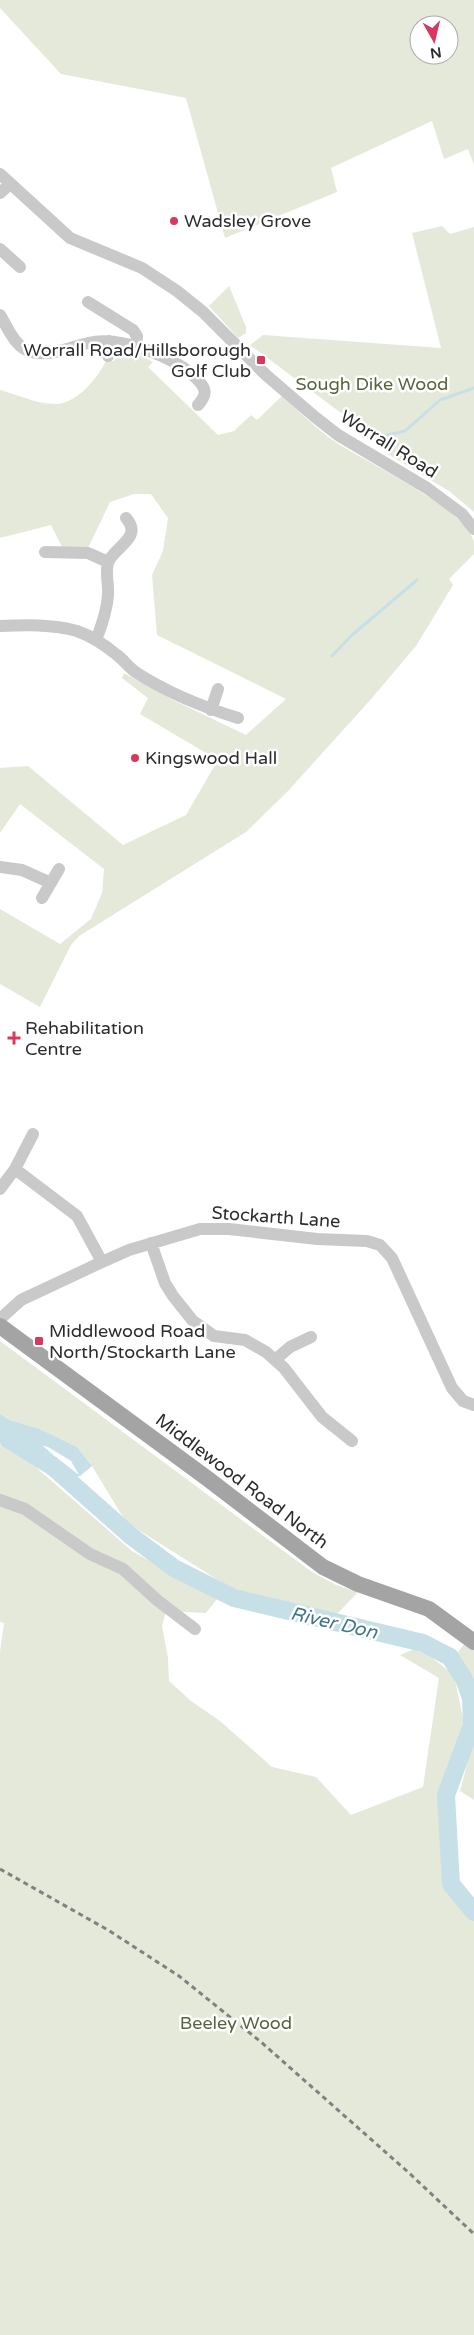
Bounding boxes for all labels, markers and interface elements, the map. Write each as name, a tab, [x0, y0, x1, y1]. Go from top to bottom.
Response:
north arrow	[409, 15, 459, 65]
text: N	[429, 43, 442, 62]
place label: Wadsley Grove	[184, 210, 311, 232]
marker: Wadsley Grove	[168, 215, 180, 227]
place label: Worrall Road/Hillsborough Golf Club	[23, 339, 251, 382]
marker: Worrall Road/Hillsborough Golf Club	[255, 354, 267, 366]
park label: Sough Dike Wood	[296, 373, 448, 395]
street label: Worrall Road	[336, 405, 442, 483]
place label: Kingswood Hall	[145, 747, 277, 769]
marker: Kingswood Hall	[129, 752, 141, 764]
place label: Rehabilitation Centre	[25, 1017, 144, 1060]
marker: Rehabilitation Centre	[7, 1031, 21, 1045]
street label: Stockarth Lane	[211, 1202, 341, 1232]
place label: Middlewood Road North/Stockarth Lane	[49, 1320, 236, 1363]
marker: Middlewood Road North/Stockarth Lane	[33, 1335, 45, 1347]
street label: Middlewood Road North	[151, 1409, 333, 1553]
water label: River Don	[288, 1602, 380, 1644]
park label: Beeley Wood	[180, 2012, 292, 2034]

